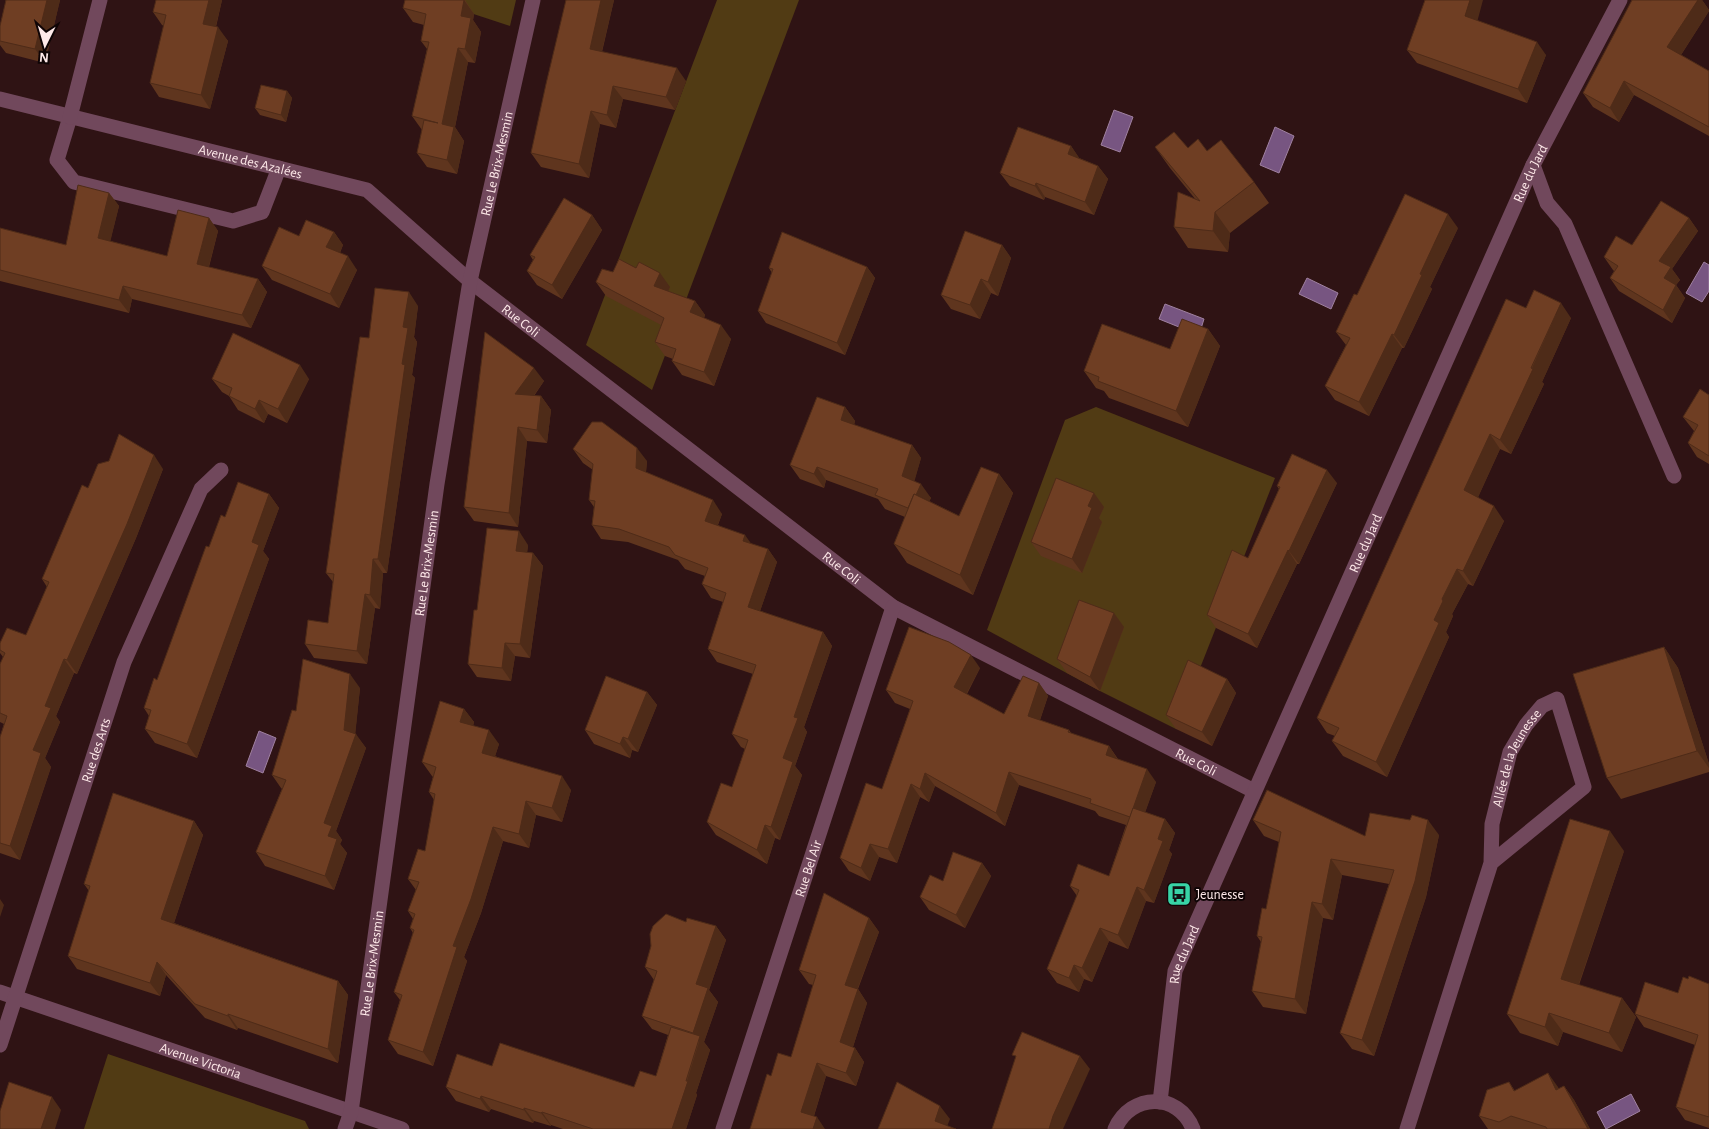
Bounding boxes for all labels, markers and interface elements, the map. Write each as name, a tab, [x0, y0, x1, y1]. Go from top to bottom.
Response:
north arrow	[20, 20, 70, 70]
text: N	[38, 50, 49, 64]
street label: Rue Le Brix-Mesmin	[479, 110, 516, 217]
street label: Avenue des Azalées	[197, 142, 303, 182]
street label: Rue du Jard	[1511, 142, 1551, 205]
street label: Rue Coli	[499, 302, 542, 340]
street label: Rue Le Brix-Mesmin	[413, 509, 441, 617]
street label: Rue du Jard	[1347, 512, 1385, 575]
street label: Rue Coli	[819, 549, 863, 587]
street label: Allée de la Jeunesse	[1490, 707, 1544, 809]
street label: Rue des Arts	[79, 716, 113, 784]
street label: Rue Coli	[1173, 746, 1219, 779]
street label: Rue Bel Air	[793, 838, 825, 899]
bus stop icon: Jeunesse	[1166, 881, 1192, 907]
place label: Jeunesse	[1196, 888, 1244, 902]
street label: Rue Le Brix-Mesmin	[358, 910, 387, 1017]
street label: Rue du Jard	[1168, 924, 1202, 985]
street label: Avenue Victoria	[158, 1041, 243, 1082]

